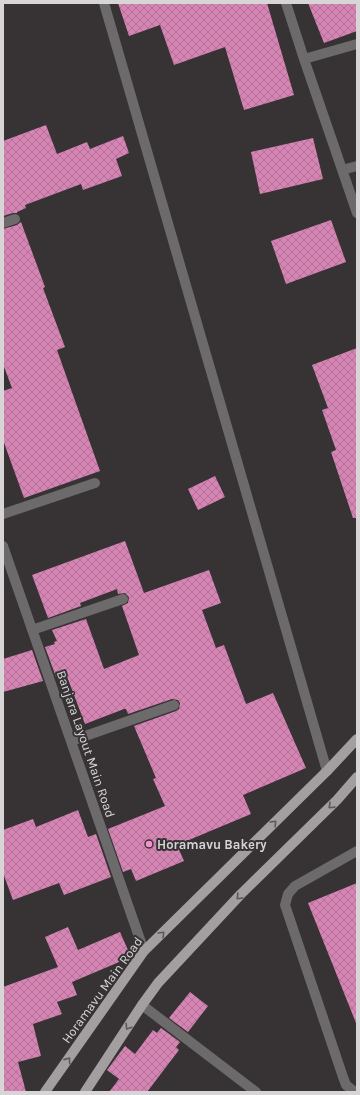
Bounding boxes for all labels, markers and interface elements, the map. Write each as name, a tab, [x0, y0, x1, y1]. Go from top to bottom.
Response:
street label: Banjara Layout Main Road	[54, 669, 118, 819]
one-way arrow	[328, 801, 336, 809]
one-way arrow	[269, 820, 277, 828]
place label: Horamavu Bakery	[157, 837, 267, 852]
marker: Horamavu Bakery	[144, 839, 154, 849]
one-way arrow	[236, 892, 243, 900]
one-way arrow	[157, 931, 165, 938]
street label: Horamavu Main Road	[58, 934, 146, 1046]
one-way arrow	[126, 1022, 133, 1029]
one-way arrow	[63, 1057, 71, 1064]

